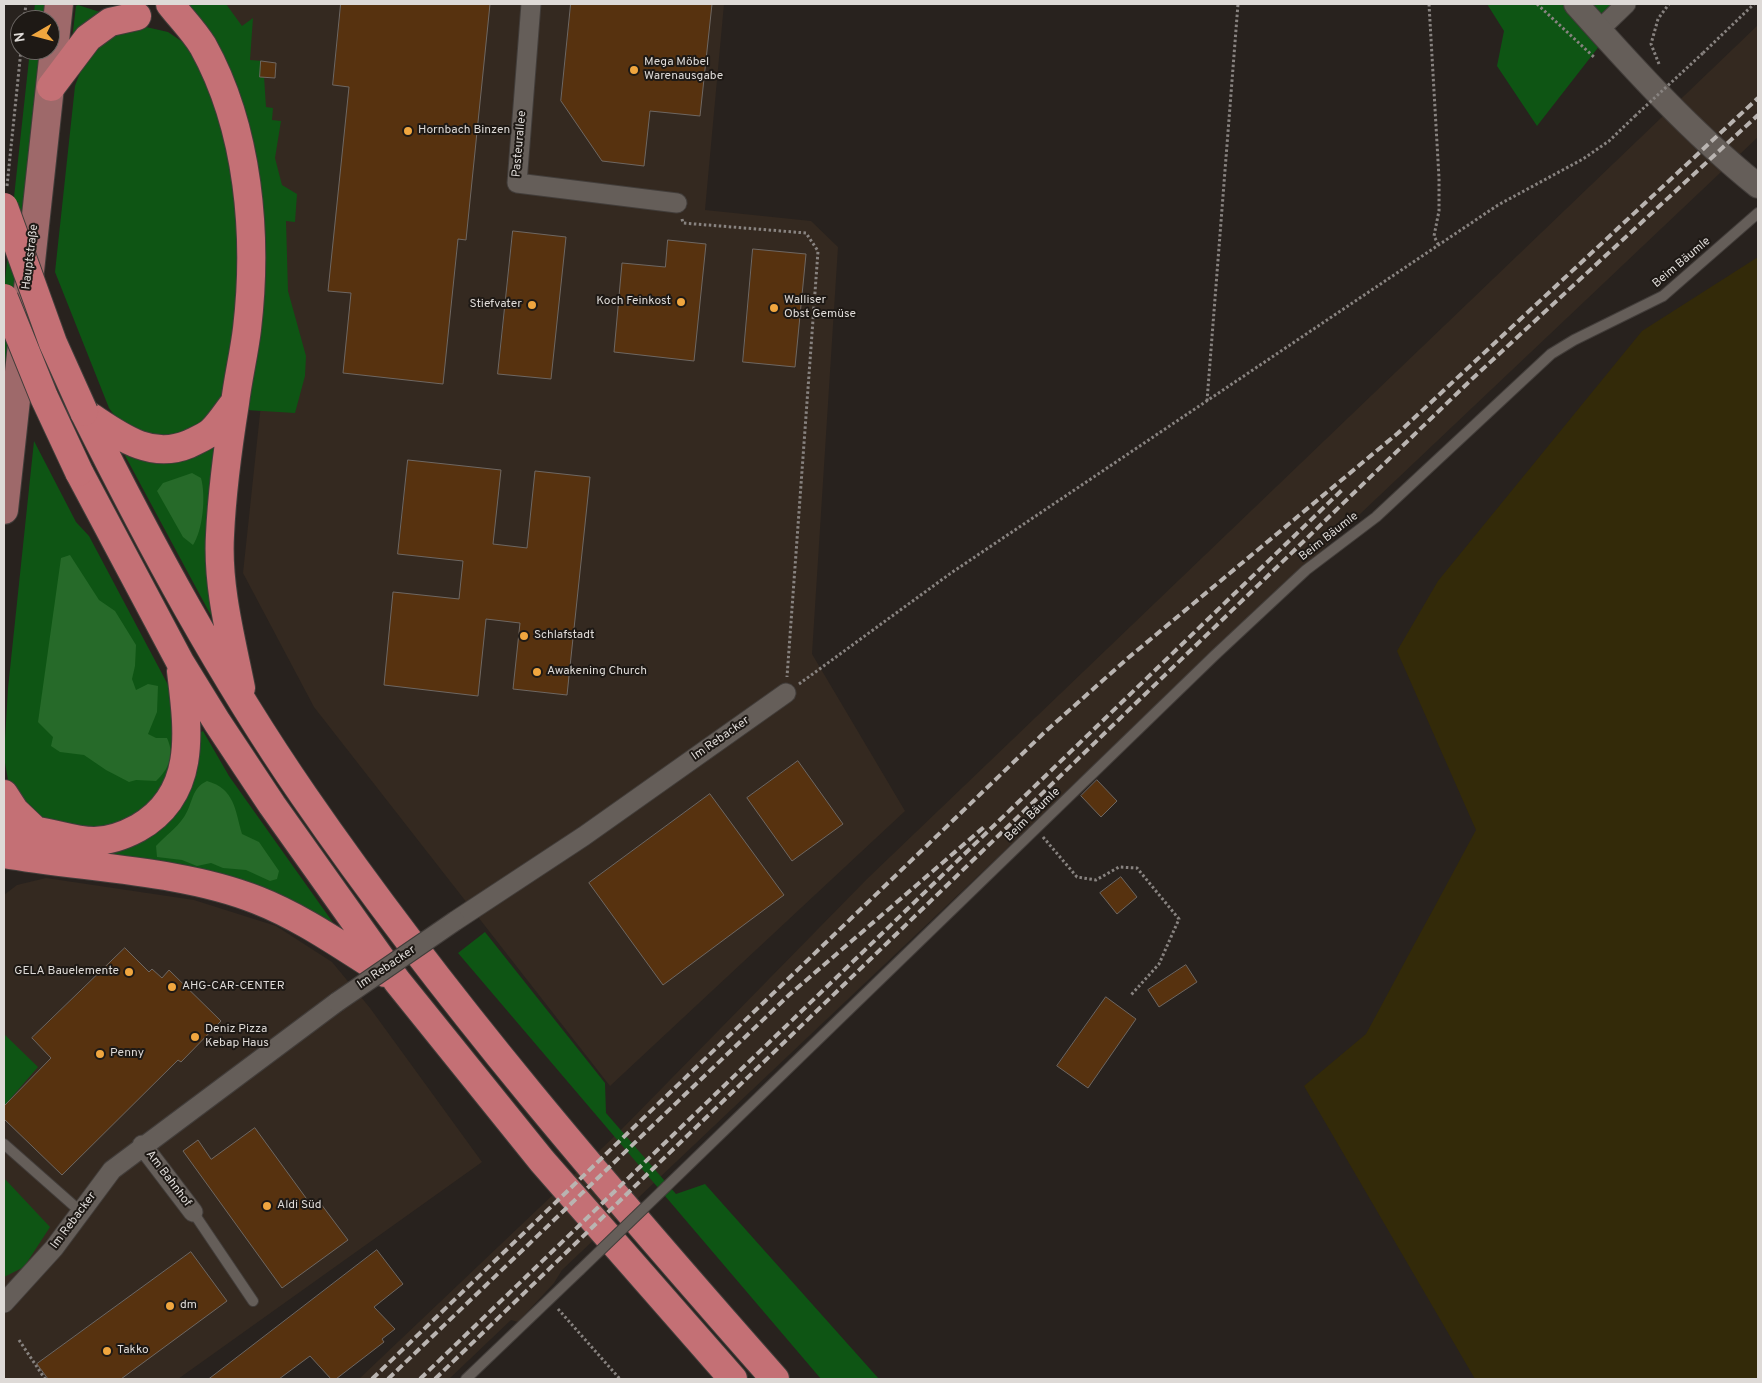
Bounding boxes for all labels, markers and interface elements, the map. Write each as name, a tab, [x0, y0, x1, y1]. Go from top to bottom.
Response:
north arrow	[10, 10, 60, 60]
text: N	[12, 31, 30, 43]
place label: Mega Möbel Warenausgabe	[644, 56, 723, 84]
marker: Mega Möbel Warenausgabe	[628, 64, 640, 76]
street label: Pasteurallee	[510, 110, 530, 178]
place label: Hornbach Binzen	[418, 124, 510, 138]
marker: Hornbach Binzen	[402, 125, 414, 137]
street label: Hauptstraße	[20, 224, 42, 290]
street label: Beim Bäumle	[1650, 235, 1714, 291]
place label: Walliser Obst Gemüse	[784, 294, 856, 322]
place label: Koch Feinkost	[596, 295, 671, 309]
marker: Koch Feinkost	[675, 296, 687, 308]
place label: Stiefvater	[469, 298, 522, 312]
marker: Stiefvater	[526, 299, 538, 311]
marker: Walliser Obst Gemüse	[768, 302, 780, 314]
street label: Beim Bäumle	[1296, 509, 1362, 565]
place label: Schlafstadt	[534, 629, 595, 643]
marker: Schlafstadt	[518, 630, 530, 642]
place label: Awakening Church	[547, 665, 647, 679]
marker: Awakening Church	[531, 666, 543, 678]
street label: Im Rebacker	[689, 714, 753, 764]
street label: Beim Bäumle	[1002, 785, 1064, 845]
street label: Im Rebacker	[355, 943, 419, 993]
place label: GELA Bauelemente	[14, 965, 119, 979]
marker: GELA Bauelemente	[123, 966, 135, 978]
place label: AHG-CAR-CENTER	[182, 980, 285, 994]
marker: AHG-CAR-CENTER	[166, 981, 178, 993]
place label: Deniz Pizza Kebap Haus	[205, 1023, 269, 1051]
marker: Deniz Pizza Kebap Haus	[189, 1031, 201, 1043]
place label: Penny	[110, 1047, 144, 1061]
marker: Penny	[94, 1048, 106, 1060]
street label: Am Bahnhof	[142, 1148, 194, 1210]
street label: Im Rebacker	[48, 1190, 100, 1252]
place label: Aldi Süd	[277, 1199, 322, 1213]
marker: Aldi Süd	[261, 1200, 273, 1212]
place label: dm	[180, 1299, 197, 1313]
marker: dm	[164, 1300, 176, 1312]
place label: Takko	[117, 1344, 149, 1358]
marker: Takko	[101, 1345, 113, 1357]

